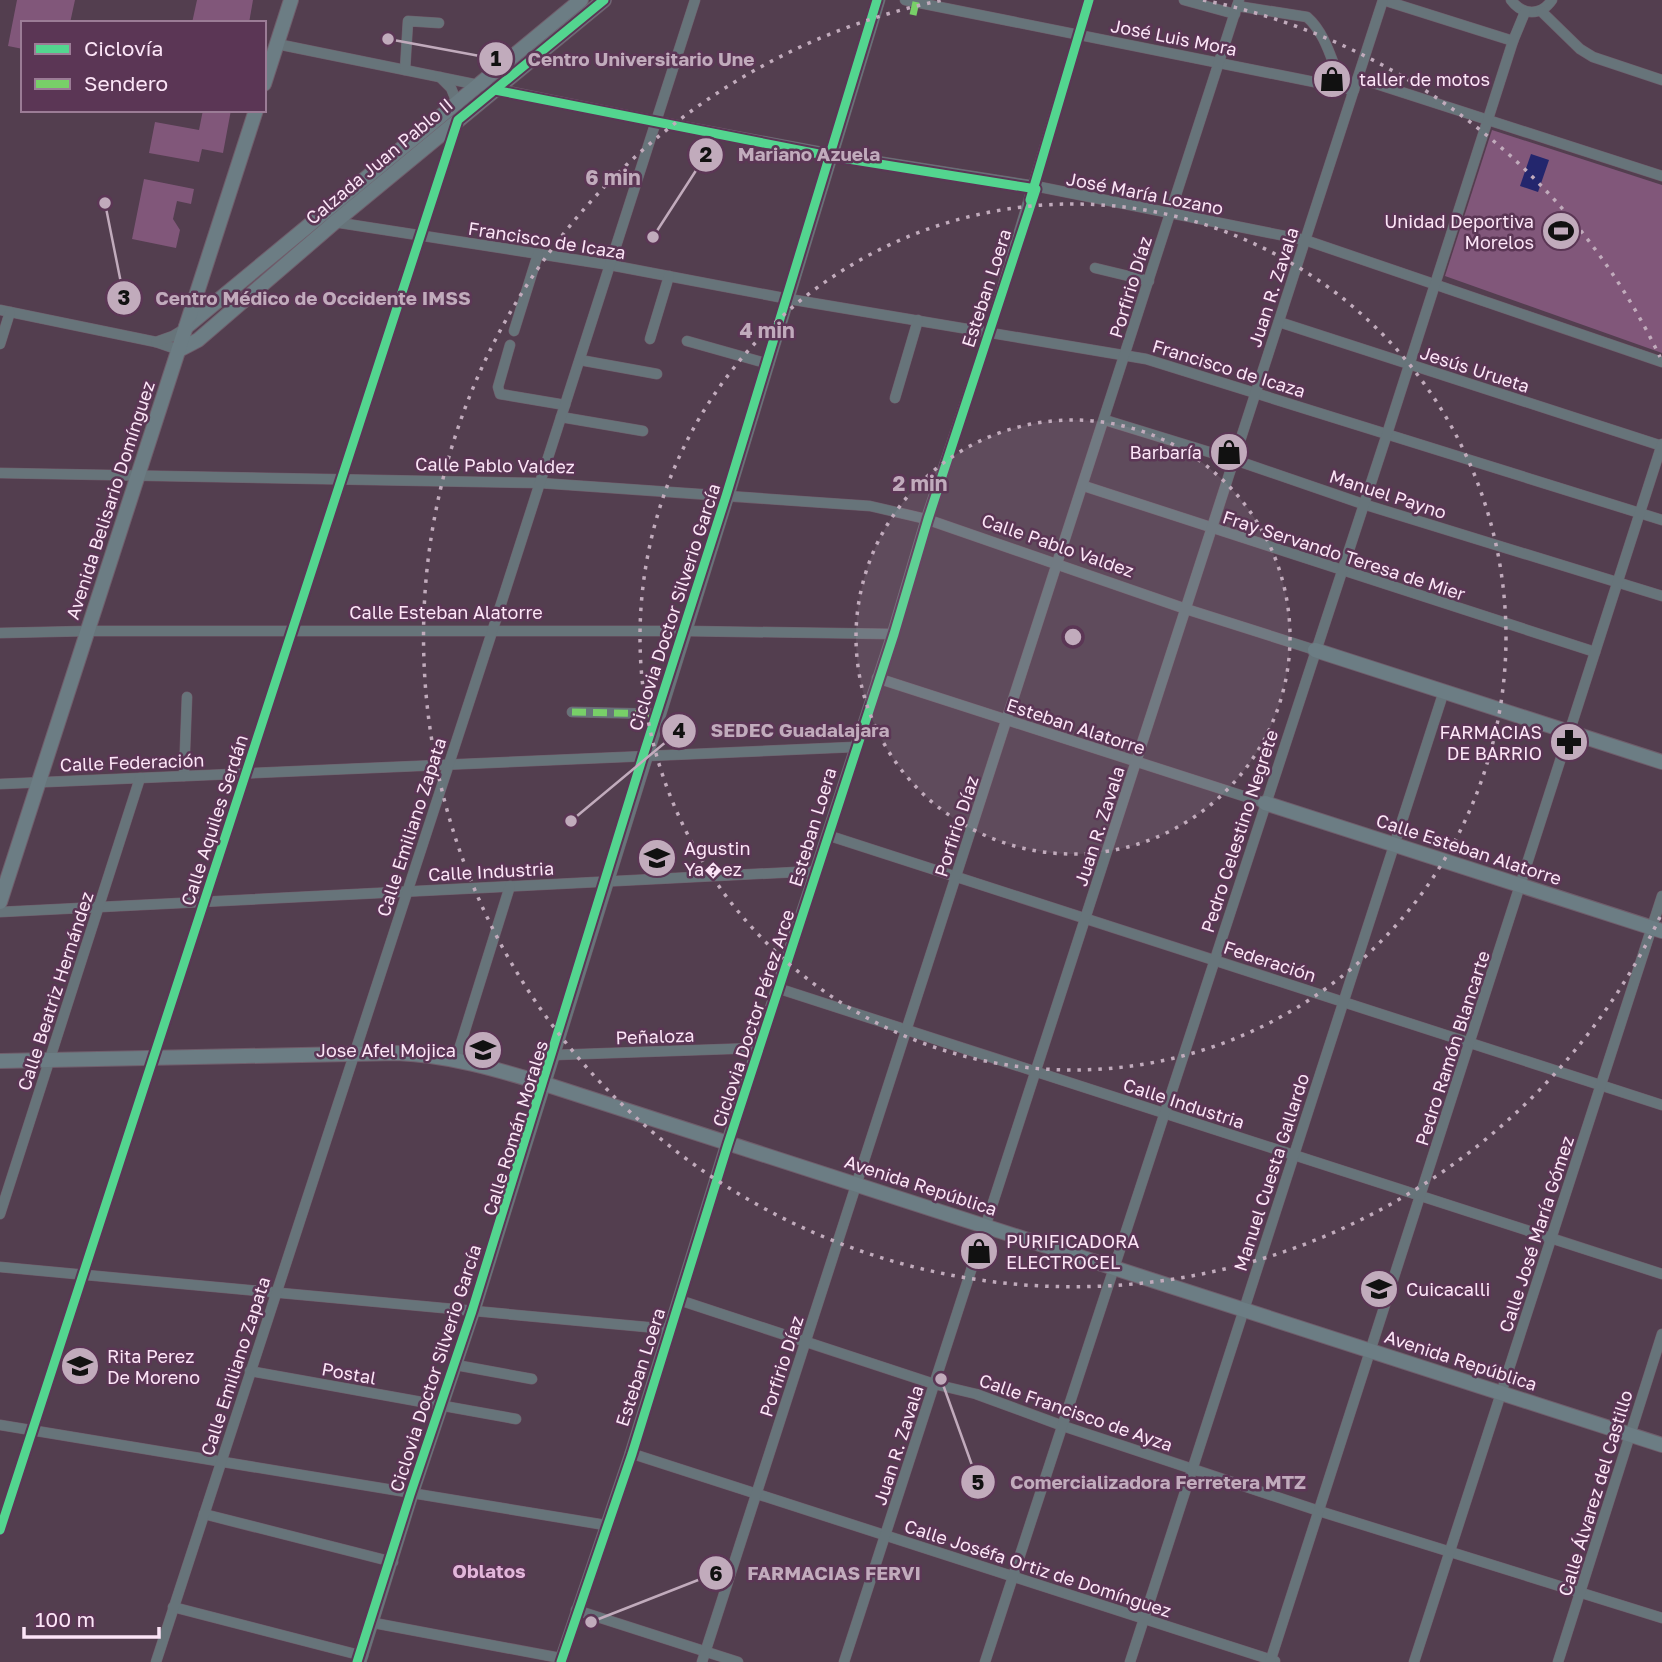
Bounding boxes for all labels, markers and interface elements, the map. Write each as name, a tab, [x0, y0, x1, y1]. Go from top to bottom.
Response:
street label: José Luis Mora	[1109, 14, 1239, 60]
legend	[21, 21, 266, 112]
text: Ciclovía	[84, 35, 163, 61]
callout: Centro Universitario Une	[478, 39, 768, 79]
text: 1	[491, 45, 502, 71]
text: Centro Universitario Une	[527, 47, 755, 70]
shop icon: taller de motos	[1311, 58, 1353, 100]
place label: taller de motos	[1359, 68, 1490, 90]
text: Sendero	[84, 70, 168, 96]
street label: Calzada Juan Pablo II	[301, 93, 457, 229]
callout: Mariano Azuela	[688, 135, 894, 175]
text: 2	[700, 141, 713, 167]
text: Mariano Azuela	[738, 142, 880, 165]
text: 6 min	[585, 164, 641, 190]
street label: José María Lozano	[1065, 167, 1225, 219]
place label: Unidad Deportiva Morelos	[1384, 210, 1534, 253]
sports icon: Unidad Deportiva Morelos	[1540, 210, 1582, 252]
street label: Francisco de Icaza	[467, 217, 627, 263]
street label: Juan R. Zavala	[1243, 224, 1303, 350]
street label: Esteban Loera	[956, 226, 1016, 350]
street label: Porfirio Díaz	[1104, 234, 1156, 340]
callout: Centro Médico de Occidente IMSS	[106, 278, 485, 318]
text: 3	[118, 284, 130, 310]
text: Centro Médico de Occidente IMSS	[155, 286, 471, 309]
text: 4 min	[739, 317, 795, 343]
street label: Francisco de Icaza	[1150, 334, 1308, 402]
street label: Jesús Urueta	[1418, 341, 1532, 397]
street label: Avenida Belisario Domínguez	[61, 378, 159, 622]
shop icon: Barbaría	[1208, 431, 1250, 473]
place label: Barbaría	[1129, 441, 1202, 463]
street label: Calle Pablo Valdez	[415, 453, 575, 477]
street label: Manuel Payno	[1327, 465, 1449, 523]
text: 2 min	[893, 470, 947, 496]
street label: Ciclovia Doctor Silverio García	[624, 481, 724, 733]
street label: Fray Servando Teresa de Mier	[1220, 505, 1468, 605]
street label: Calle Pablo Valdez	[979, 509, 1137, 581]
street label: Calle Esteban Alatorre	[349, 601, 543, 623]
centre of rings	[1061, 625, 1085, 649]
street label: Esteban Alatorre	[1004, 693, 1148, 759]
callout: SEDEC Guadalajara	[662, 711, 904, 751]
text: 4	[672, 717, 686, 743]
text: SEDEC Guadalajara	[711, 718, 889, 741]
place label: FARMACIAS DE BARRIO	[1440, 721, 1542, 764]
pharmacy icon: FARMACIAS DE BARRIO	[1548, 721, 1590, 763]
street label: Pedro Celestino Negrete	[1196, 727, 1282, 935]
street label: Calle Aquiles Serdán	[176, 732, 252, 908]
street label: Calle Emiliano Zapata	[372, 735, 450, 919]
street label: Calle Federación	[59, 748, 205, 776]
street label: Juan R. Zavala	[1069, 763, 1129, 889]
street label: Esteban Loera	[783, 765, 841, 889]
street label: Porfirio Díaz	[929, 773, 983, 879]
street label: Calle Esteban Alatorre	[1374, 809, 1564, 889]
school or university icon: Agustin Ya�ez	[636, 837, 678, 879]
place label: Agustin Ya�ez	[684, 837, 750, 880]
street label: Calle Industria	[427, 857, 555, 885]
street label: Calle Beatriz Hernández	[12, 889, 98, 1093]
street label: Ciclovia Doctor Pérez Arce	[707, 906, 799, 1130]
street label: Federación	[1221, 936, 1319, 986]
street label: Pedro Ramón Blancarte	[1410, 948, 1494, 1148]
street label: Peñaloza	[615, 1024, 695, 1048]
school or university icon: Jose Afel Mojica	[462, 1029, 504, 1071]
street label: Calle Román Morales	[478, 1038, 552, 1218]
place label: Jose Afel Mojica	[316, 1039, 456, 1061]
street label: Manuel Cuesta Gallardo	[1229, 1070, 1313, 1274]
street label: Calle Industria	[1121, 1073, 1247, 1133]
street label: Calle José María Gómez	[1494, 1133, 1578, 1335]
street label: Avenida República	[842, 1150, 1000, 1220]
shop icon: PURIFICADORA ELECTROCEL	[958, 1230, 1000, 1272]
place label: PURIFICADORA ELECTROCEL	[1006, 1230, 1139, 1273]
street label: Ciclovia Doctor Silverio García	[385, 1242, 485, 1494]
school or university icon: Cuicacalli	[1358, 1268, 1400, 1310]
street label: Calle Emiliano Zapata	[196, 1274, 274, 1458]
place label: Cuicacalli	[1406, 1278, 1490, 1300]
street label: Esteban Loera	[610, 1305, 670, 1429]
street label: Porfirio Díaz	[754, 1313, 808, 1419]
street label: Avenida República	[1382, 1325, 1540, 1395]
school or university icon: Rita Perez De Moreno	[59, 1345, 101, 1387]
place label: Rita Perez De Moreno	[107, 1345, 200, 1388]
street label: Postal	[320, 1357, 378, 1389]
street label: Calle Francisco de Ayza	[976, 1369, 1176, 1455]
street label: Juan R. Zavala	[868, 1382, 928, 1508]
street label: Calle Álvarez del Castillo	[1553, 1387, 1637, 1599]
callout: Comercializadora Ferretera MTZ	[961, 1462, 1320, 1502]
text: 5	[972, 1469, 985, 1495]
text: Comercializadora Ferretera MTZ	[1010, 1470, 1306, 1493]
street label: Calle Joséfa Ortiz de Domínguez	[902, 1514, 1174, 1622]
callout: FARMACIAS FERVI	[698, 1553, 935, 1593]
district label: Oblatos	[452, 1559, 526, 1582]
text: 6	[709, 1560, 723, 1586]
text: FARMACIAS FERVI	[747, 1561, 921, 1584]
scale bar	[24, 1596, 159, 1640]
text: 100 m	[35, 1606, 95, 1632]

